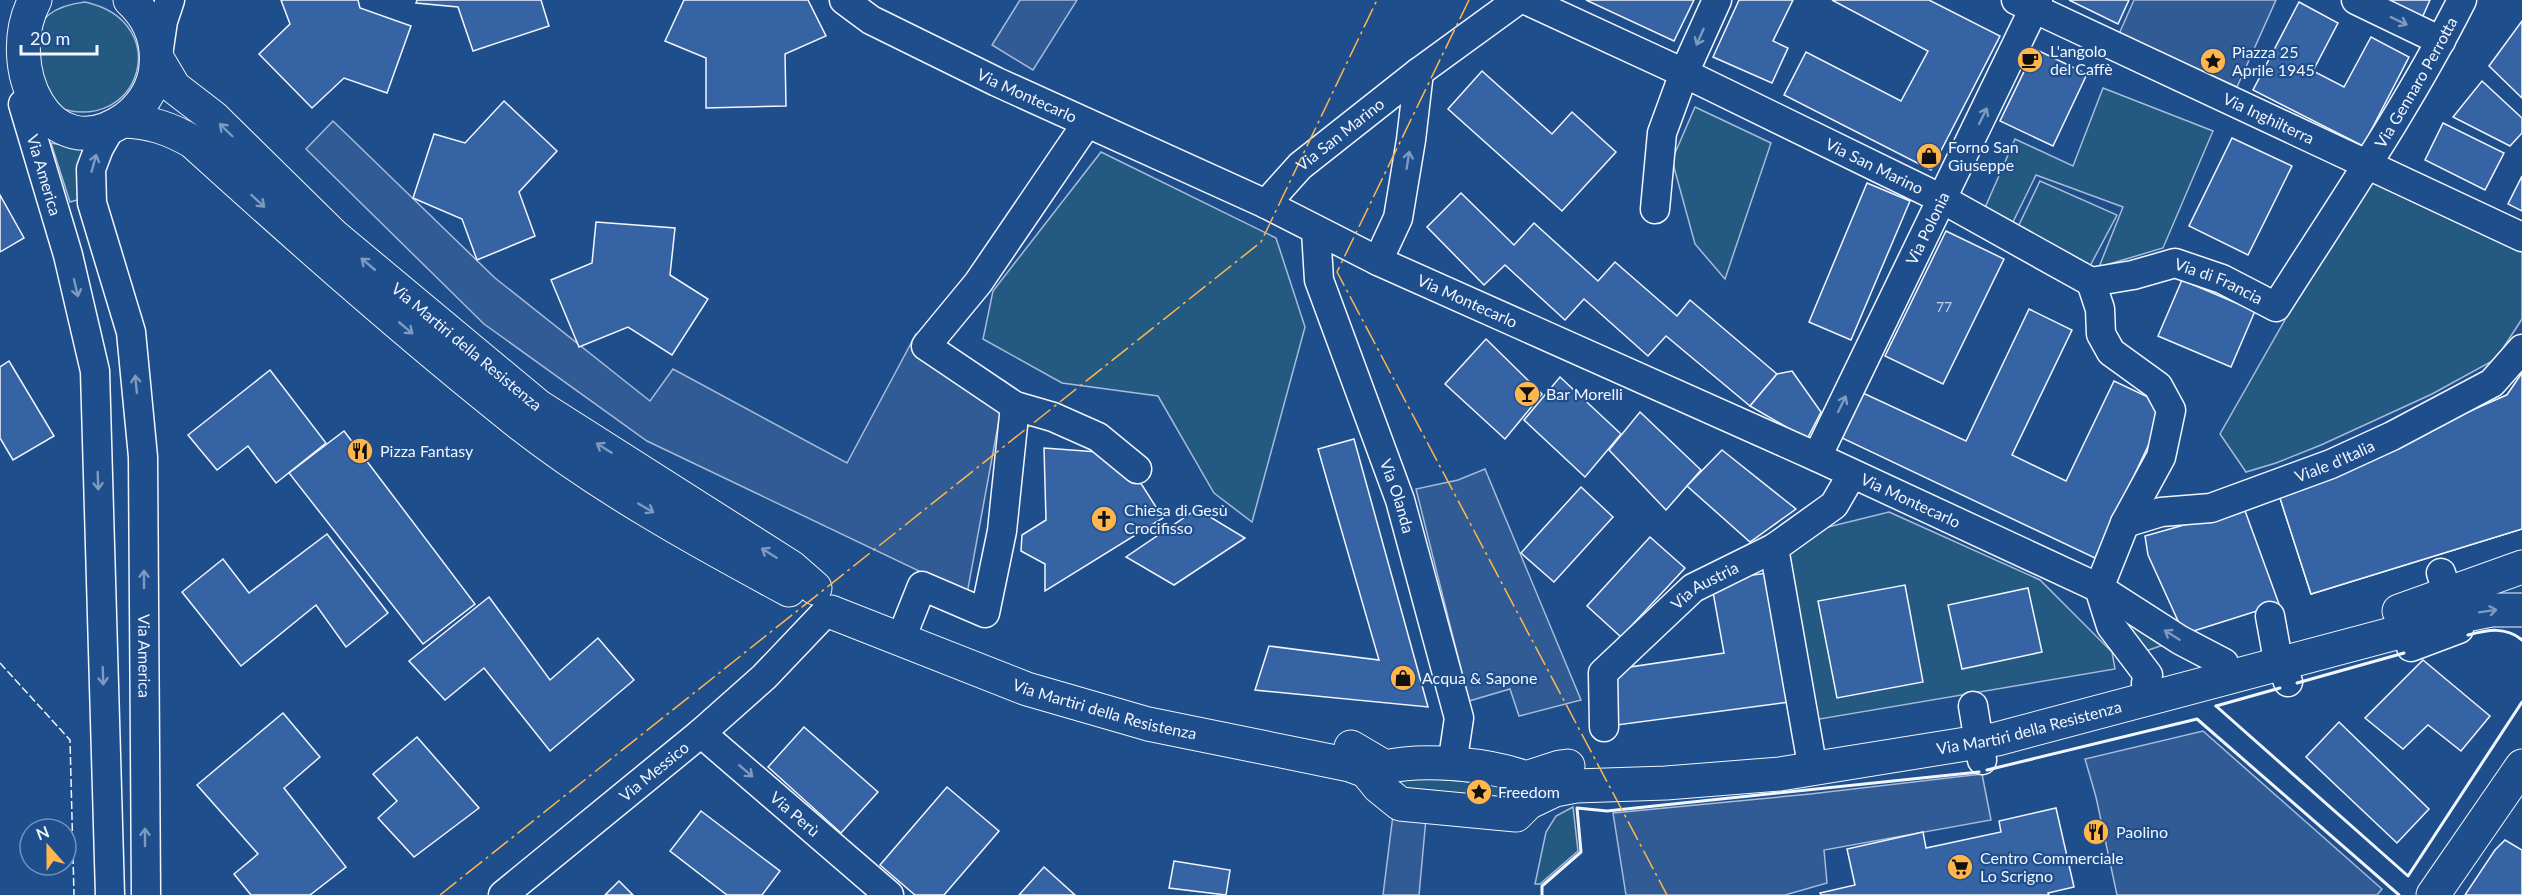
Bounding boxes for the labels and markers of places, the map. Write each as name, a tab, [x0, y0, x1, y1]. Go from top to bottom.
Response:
place label: L'angolo del Caffè	[2050, 41, 2113, 78]
place label: Piazza 25 Aprile 1945	[2232, 42, 2315, 79]
cafe icon: L'angolo del Caffè	[2015, 45, 2045, 75]
place icon: Piazza 25 Aprile 1945	[2198, 46, 2228, 76]
place label: Forno San Giuseppe	[1948, 137, 2019, 174]
shop icon: Forno San Giuseppe	[1914, 141, 1944, 171]
bar icon: Bar Morelli	[1512, 379, 1542, 409]
place label: Bar Morelli	[1546, 384, 1623, 403]
restaurant icon: Pizza Fantasy	[345, 436, 375, 466]
place label: Pizza Fantasy	[380, 441, 474, 460]
place label: Chiesa di Gesù Crocifisso	[1124, 500, 1228, 537]
church icon: Chiesa di Gesù Crocifisso	[1089, 504, 1119, 534]
shop icon: Acqua & Sapone	[1388, 663, 1418, 693]
place label: Acqua & Sapone	[1422, 668, 1538, 687]
place icon: Freedom	[1464, 777, 1494, 807]
place label: Freedom	[1498, 782, 1560, 801]
restaurant icon: Paolino	[2081, 817, 2111, 847]
place label: Paolino	[2116, 822, 2168, 841]
place label: Centro Commerciale Lo Scrigno	[1980, 848, 2124, 885]
supermarket icon: Centro Commerciale Lo Scrigno	[1945, 852, 1975, 882]

